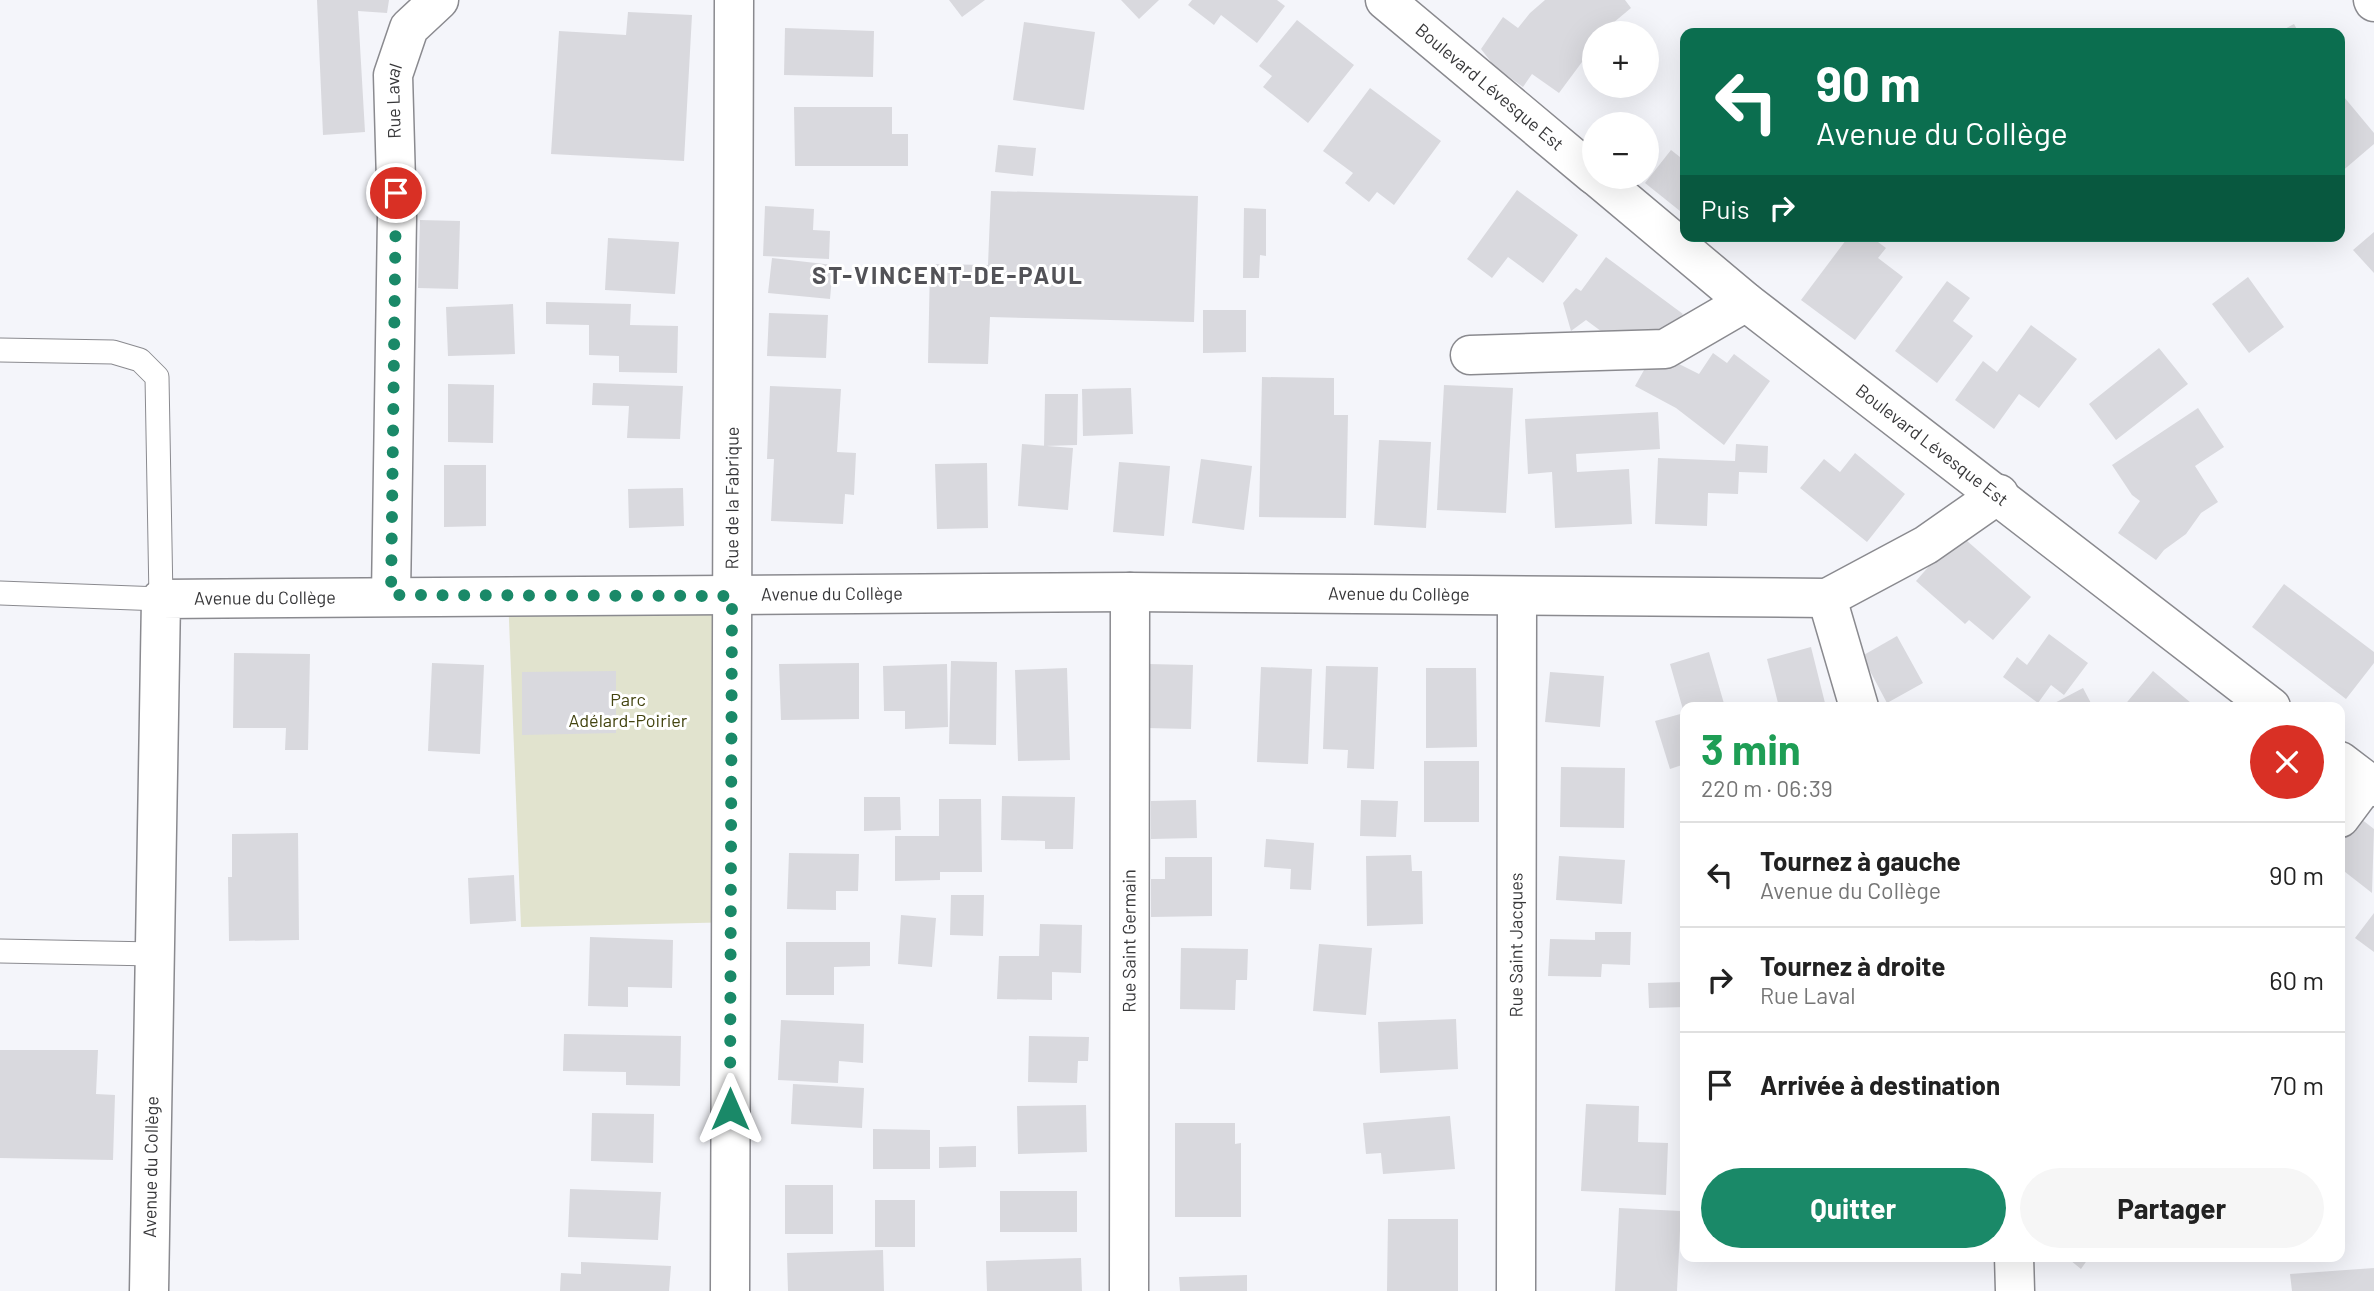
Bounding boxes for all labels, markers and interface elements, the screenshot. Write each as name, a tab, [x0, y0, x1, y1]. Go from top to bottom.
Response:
street label: Boulevard Lévesque Est	[1411, 18, 1569, 155]
map controls	[1582, 21, 1659, 189]
button: +	[1582, 21, 1659, 98]
text: 90 m	[1816, 53, 1921, 112]
icon: left	[1701, 56, 1792, 147]
street label: Rue Laval	[381, 60, 406, 139]
button: −	[1582, 112, 1659, 189]
text: Avenue du Collège	[1816, 113, 2068, 151]
pin	[366, 163, 426, 223]
icon: arrive	[377, 174, 415, 212]
icon: right	[1763, 189, 1801, 227]
text: Puis	[1701, 193, 1749, 224]
district label: ST-VINCENT-DE-PAUL	[812, 260, 1084, 289]
street label: Boulevard Lévesque Est	[1852, 379, 2013, 510]
street label: Rue de la Fabrique	[720, 426, 743, 570]
street label: Avenue du Collège	[761, 582, 903, 605]
street label: Avenue du Collège	[1328, 582, 1470, 605]
street label: Avenue du Collège	[194, 586, 336, 609]
park label: Parc Adélard-Poirier	[569, 688, 688, 731]
text: 3 min	[1701, 723, 1801, 773]
button: close	[2250, 725, 2324, 799]
text: 220 m · 06:39	[1701, 774, 1833, 802]
text: Tournez à gauche	[1760, 845, 1961, 876]
icon: left	[1701, 856, 1739, 894]
text: 90 m	[2269, 859, 2324, 890]
street label: Rue Saint Germain	[1117, 869, 1140, 1013]
street label: Rue Saint Jacques	[1504, 873, 1527, 1017]
text: Avenue du Collège	[1760, 876, 1941, 904]
text: Tournez à droite	[1760, 950, 1945, 981]
icon: right	[1701, 961, 1739, 999]
text: 60 m	[2269, 964, 2324, 995]
text: Rue Laval	[1760, 981, 1856, 1009]
icon: arrive	[1701, 1066, 1739, 1104]
text: Arrivée à destination	[1760, 1069, 2000, 1100]
text: 70 m	[2270, 1069, 2324, 1100]
position arrow	[693, 1072, 767, 1146]
street label: Avenue du Collège	[138, 1096, 162, 1238]
button: Quitter	[1701, 1168, 2006, 1248]
button: Partager	[2020, 1168, 2324, 1248]

